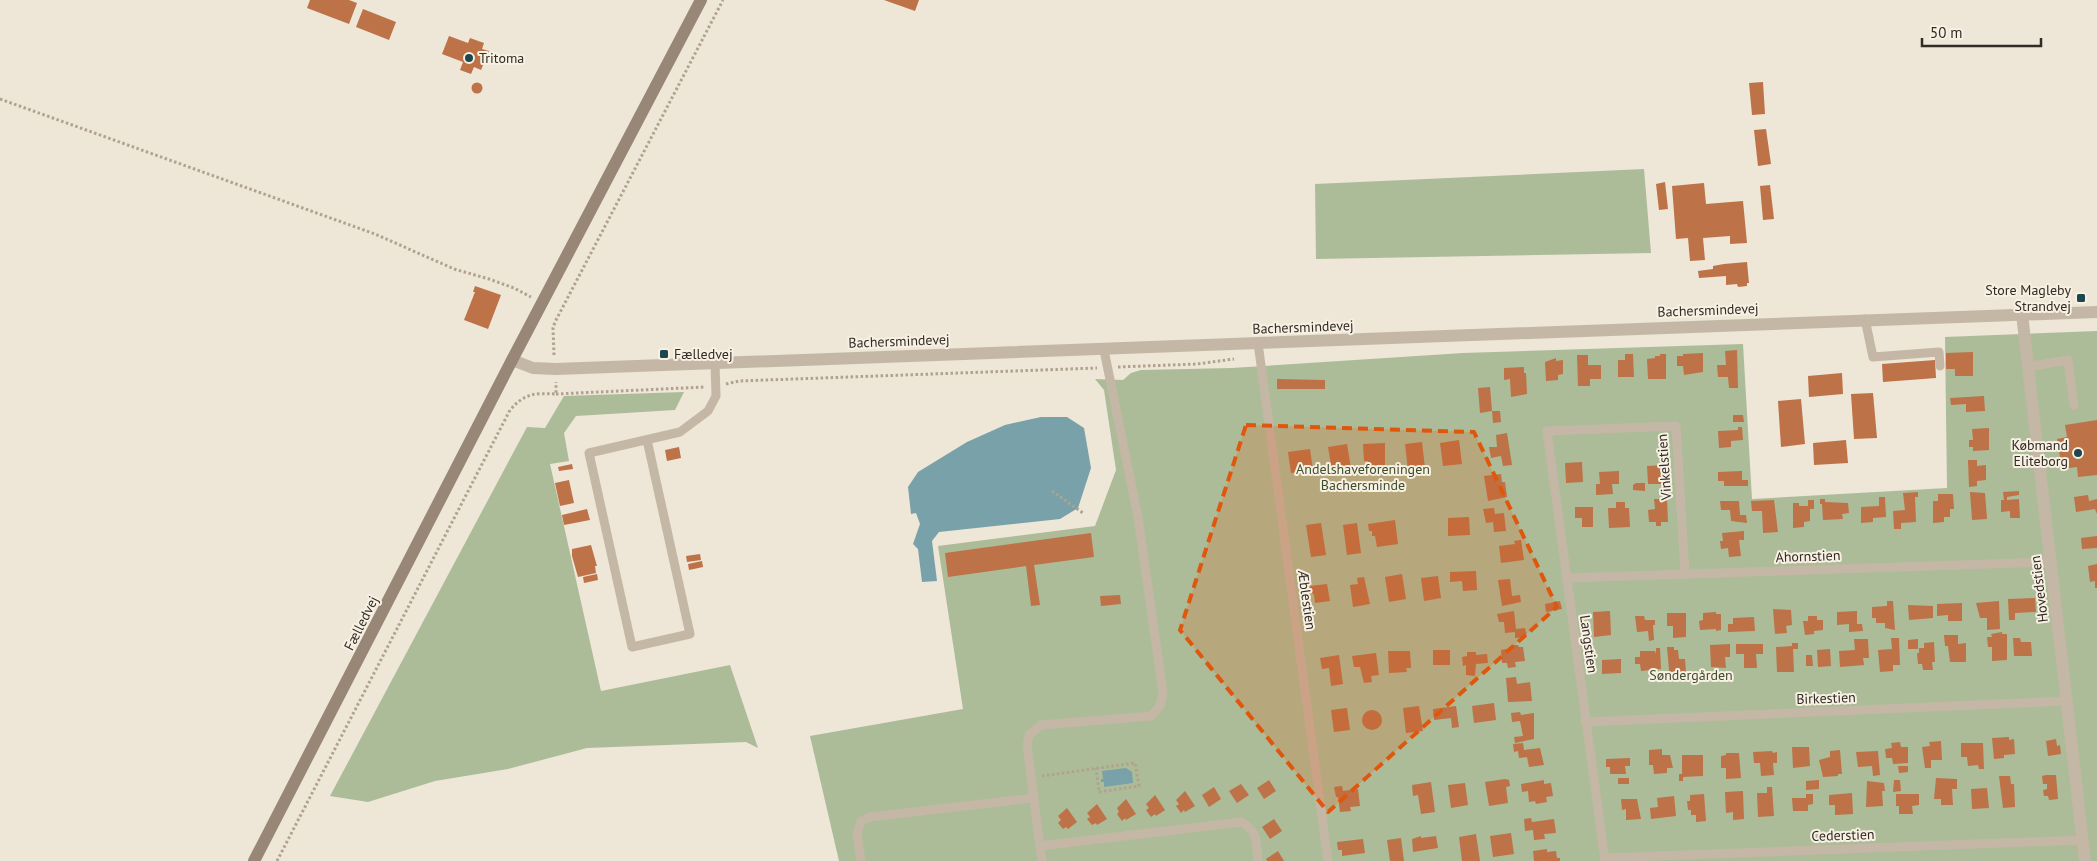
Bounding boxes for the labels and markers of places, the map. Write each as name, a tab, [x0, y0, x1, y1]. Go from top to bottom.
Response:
place label: Tritoma	[479, 49, 524, 67]
marker: Tritoma	[463, 52, 475, 64]
place label: Store Magleby Strandvej	[1985, 281, 2071, 315]
marker: Store Magleby Strandvej	[2075, 292, 2087, 304]
place label: Fælledvej	[674, 345, 733, 363]
marker: Fælledvej	[658, 348, 670, 360]
place label: Købmand Eliteborg	[2012, 436, 2068, 470]
marker: Købmand Eliteborg	[2072, 447, 2084, 459]

